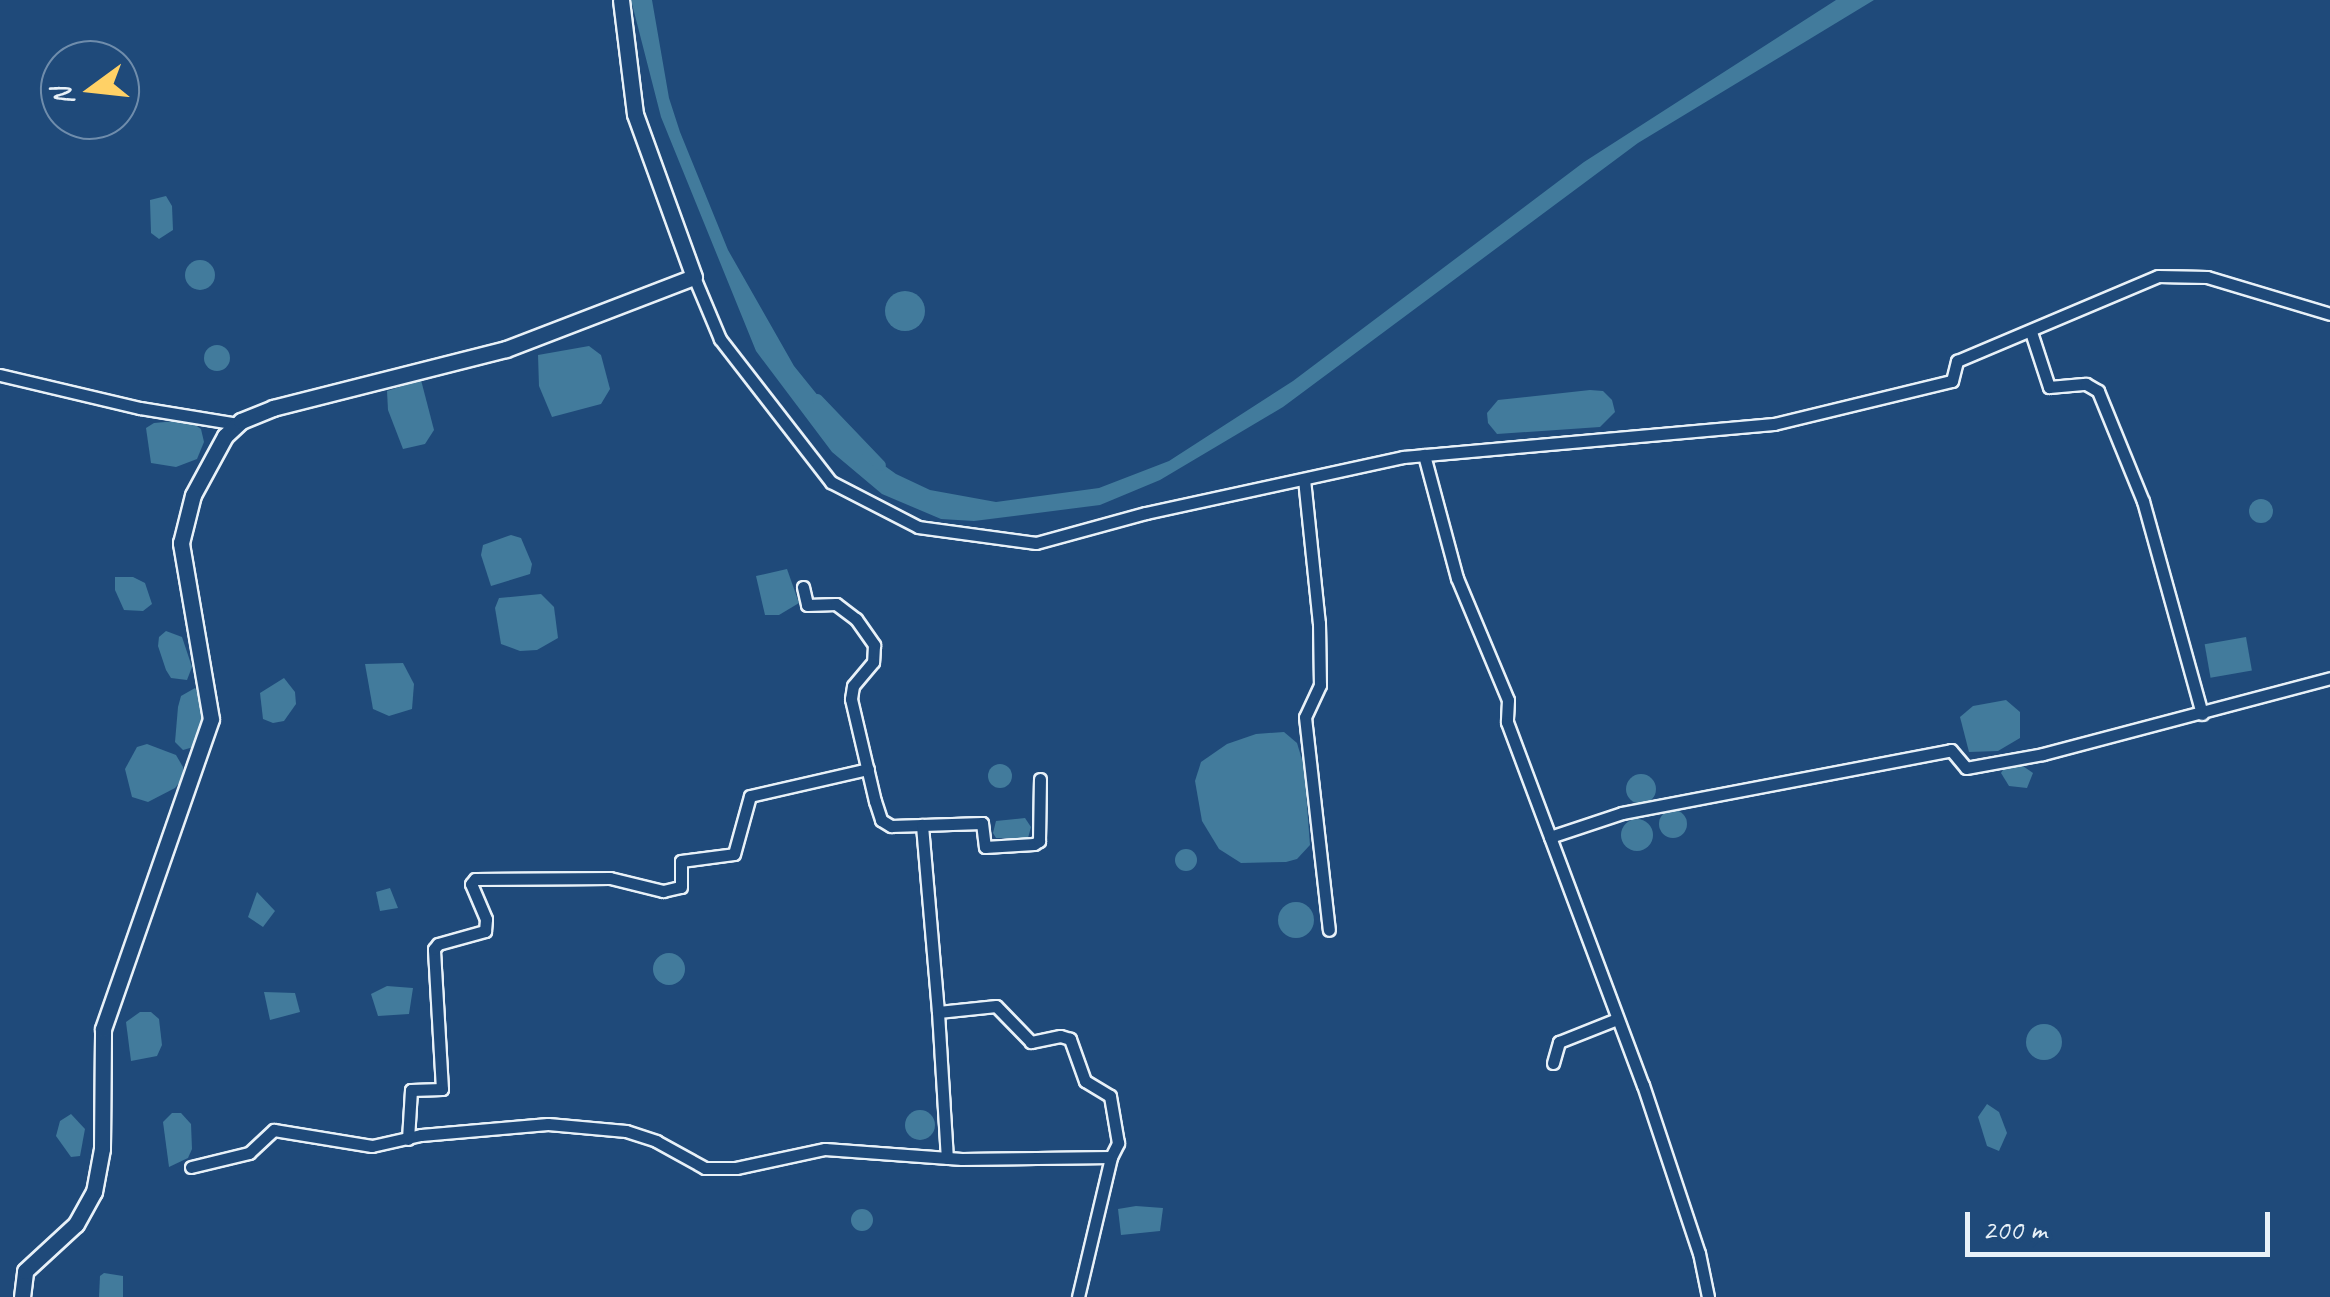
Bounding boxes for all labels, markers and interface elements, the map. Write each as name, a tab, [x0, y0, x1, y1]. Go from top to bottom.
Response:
north arrow	[40, 40, 140, 140]
text: N	[43, 84, 82, 110]
scale bar	[1970, 1192, 2275, 1254]
text: 200 m	[1982, 1210, 2047, 1248]

